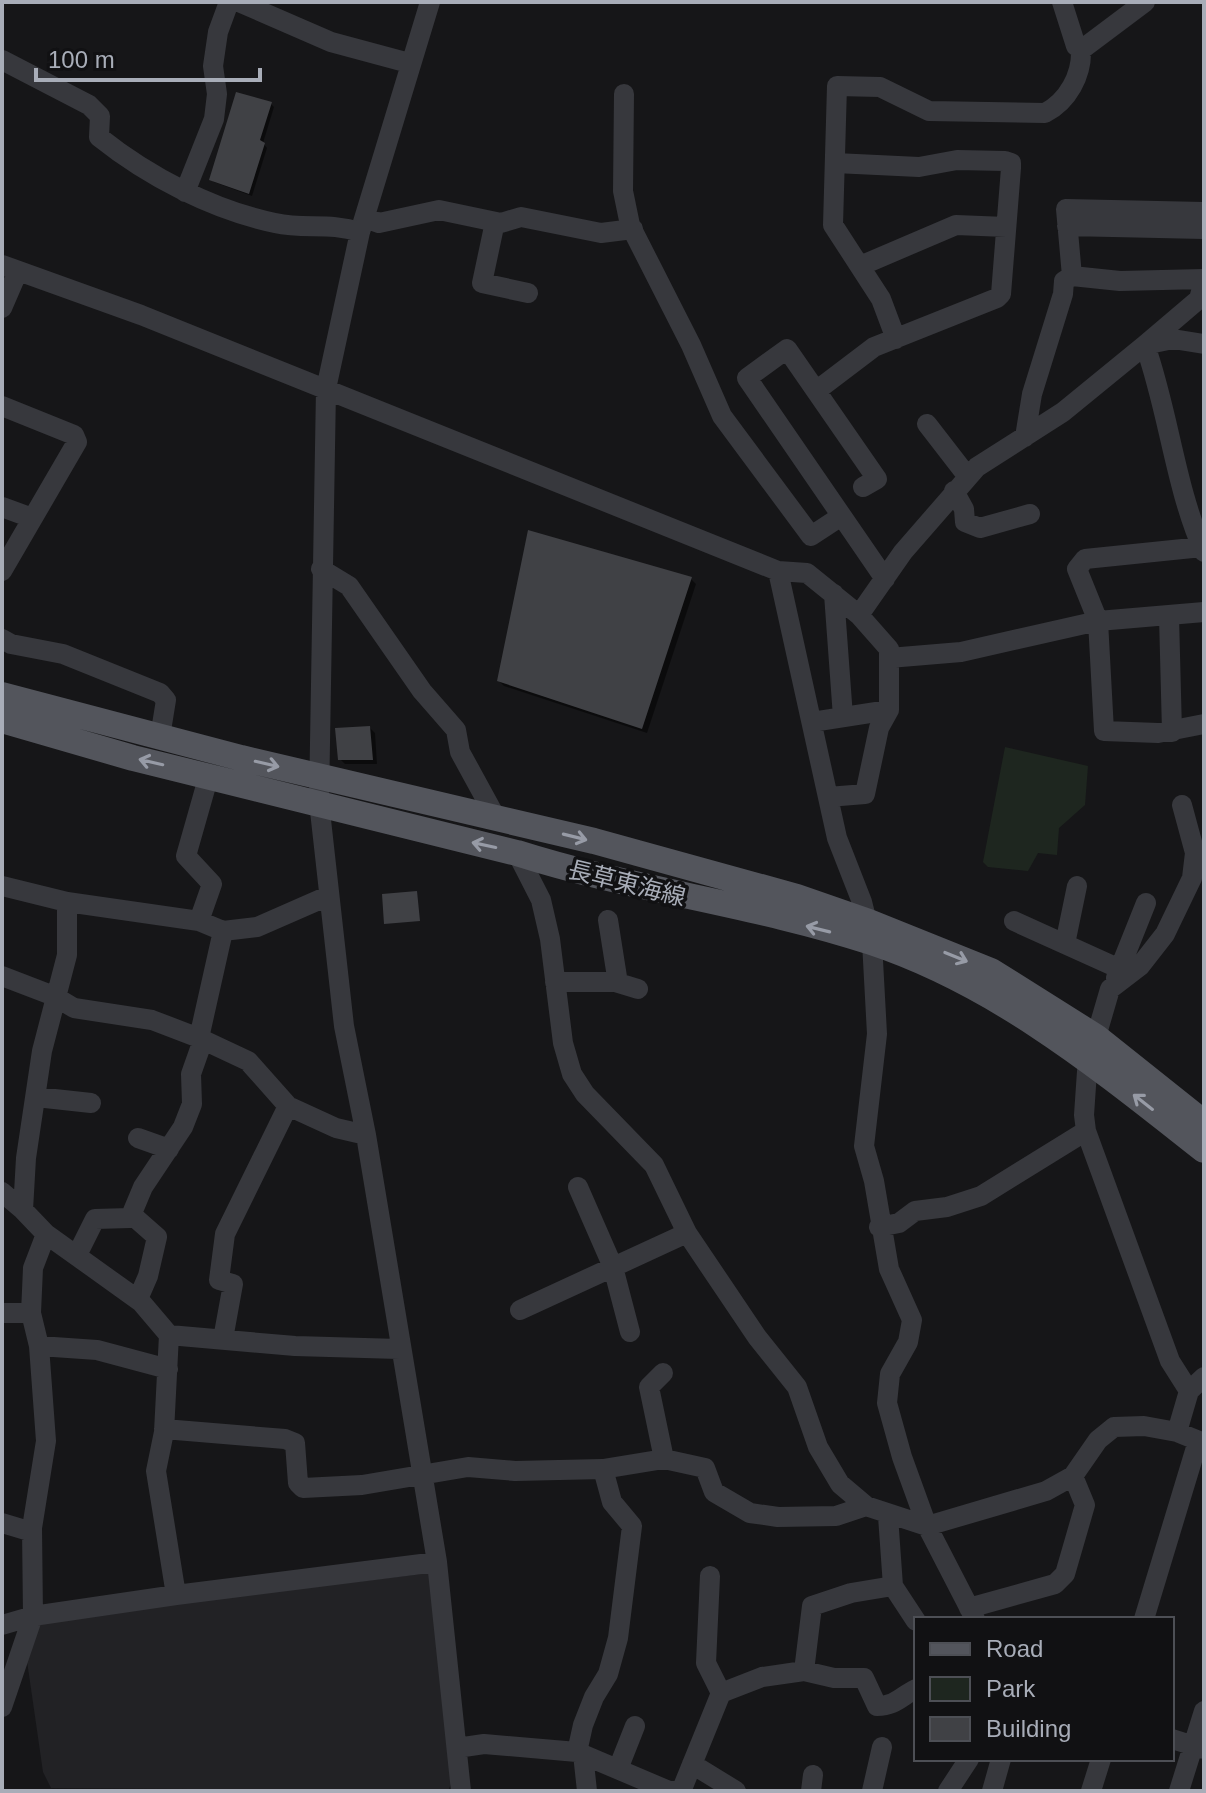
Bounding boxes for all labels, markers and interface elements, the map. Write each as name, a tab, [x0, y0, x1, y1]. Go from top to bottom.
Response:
scale bar	[36, 32, 260, 82]
text: 100 m	[48, 46, 115, 73]
one-way arrow	[138, 754, 164, 769]
one-way arrow	[254, 757, 279, 772]
one-way arrow	[561, 830, 587, 845]
one-way arrow	[472, 837, 498, 852]
street label: 長草東海線	[566, 855, 688, 911]
one-way arrow	[805, 920, 831, 935]
one-way arrow	[943, 951, 968, 965]
one-way arrow	[1133, 1093, 1154, 1111]
legend	[914, 1617, 1174, 1761]
text: Road	[986, 1635, 1043, 1662]
text: Park	[986, 1675, 1036, 1702]
text: Building	[986, 1715, 1071, 1742]

